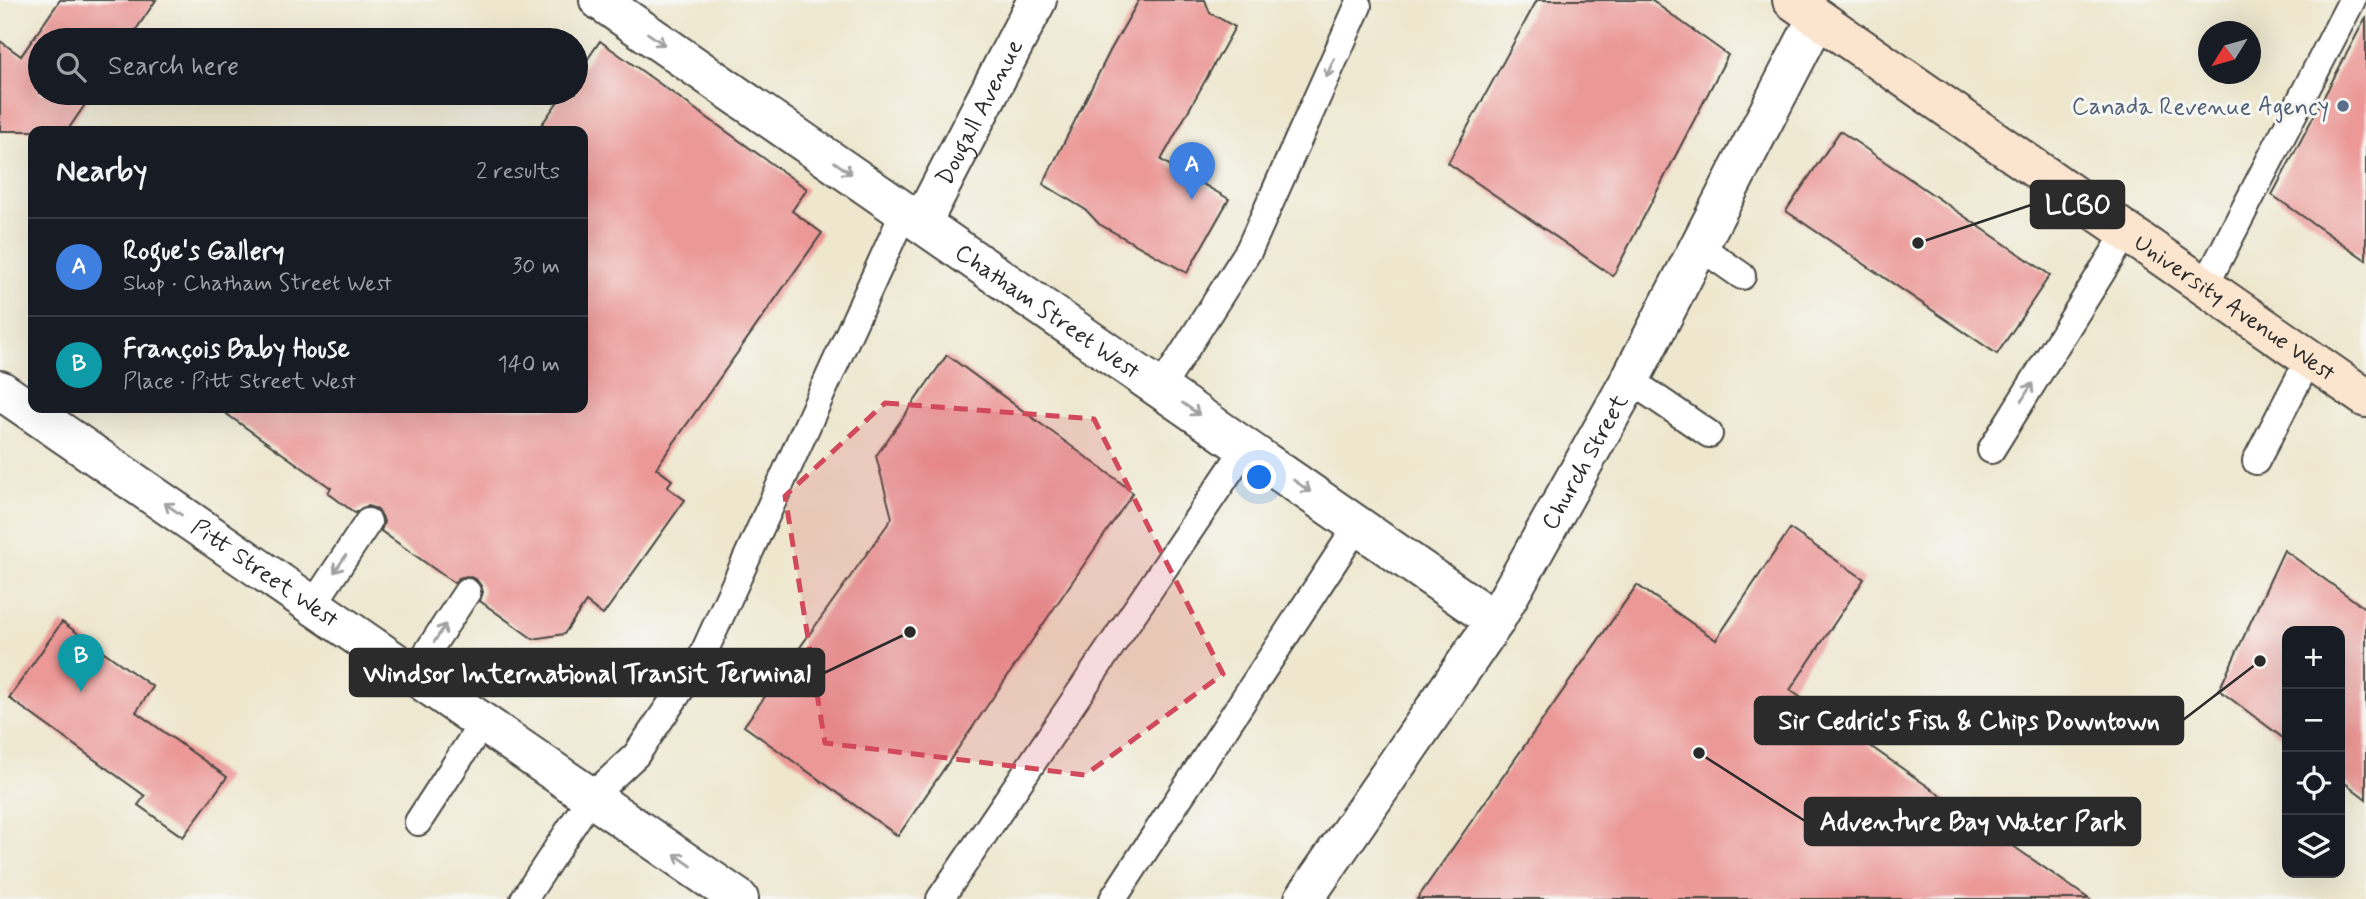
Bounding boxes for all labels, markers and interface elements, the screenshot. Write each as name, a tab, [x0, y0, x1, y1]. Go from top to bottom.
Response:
north arrow	[2198, 21, 2261, 84]
search box	[28, 28, 588, 105]
one-way arrow	[645, 32, 665, 46]
street label: Dougall Avenue	[930, 34, 1031, 191]
icon: search	[52, 48, 90, 86]
text: Search here	[108, 50, 239, 84]
one-way arrow	[1323, 57, 1336, 79]
place label: Canada Revenue Agency	[2072, 92, 2329, 123]
marker: Canada Revenue Agency	[2335, 98, 2351, 114]
pin: A	[1169, 142, 1215, 200]
text: Nearby	[56, 152, 147, 191]
text: 2 results	[476, 157, 560, 187]
one-way arrow	[833, 161, 852, 175]
callout: LCBO	[2031, 181, 2124, 228]
text: LCBO	[2045, 190, 2111, 224]
street label: University Avenue West	[2127, 228, 2341, 389]
text: Rogue's Gallery	[123, 235, 284, 269]
street label: Chatham Street West	[948, 237, 1146, 387]
text: A	[71, 252, 87, 282]
text: 30 m	[512, 252, 560, 282]
text: Shop · Chatham Street West	[123, 269, 392, 299]
text: François Baby House	[123, 333, 350, 367]
text: B	[72, 350, 86, 380]
text: 140 m	[497, 350, 560, 380]
text: Place · Pitt Street West	[123, 367, 356, 397]
one-way arrow	[2021, 382, 2035, 402]
street label: Church Street	[1535, 389, 1636, 536]
one-way arrow	[1181, 402, 1200, 416]
your location	[1242, 460, 1276, 494]
one-way arrow	[1292, 479, 1311, 493]
one-way arrow	[164, 502, 183, 516]
street label: Pitt Street West	[185, 512, 344, 636]
one-way arrow	[333, 553, 347, 573]
one-way arrow	[432, 624, 447, 643]
map controls	[2282, 626, 2345, 878]
button: +	[2282, 626, 2345, 689]
pin: B	[58, 634, 104, 692]
callout: Windsor International Transit Terminal	[350, 649, 824, 696]
text: Windsor International Transit Terminal	[362, 658, 811, 692]
button: −	[2282, 689, 2345, 752]
callout: Sir Cedric's Fish & Chips Downtown	[1755, 697, 2183, 744]
text: Sir Cedric's Fish & Chips Downtown	[1778, 705, 2160, 739]
button: locate	[2282, 752, 2345, 815]
callout: Adventure Bay Water Park	[1805, 798, 2140, 845]
text: Adventure Bay Water Park	[1820, 806, 2126, 840]
button: layers	[2282, 815, 2345, 878]
one-way arrow	[674, 853, 693, 867]

